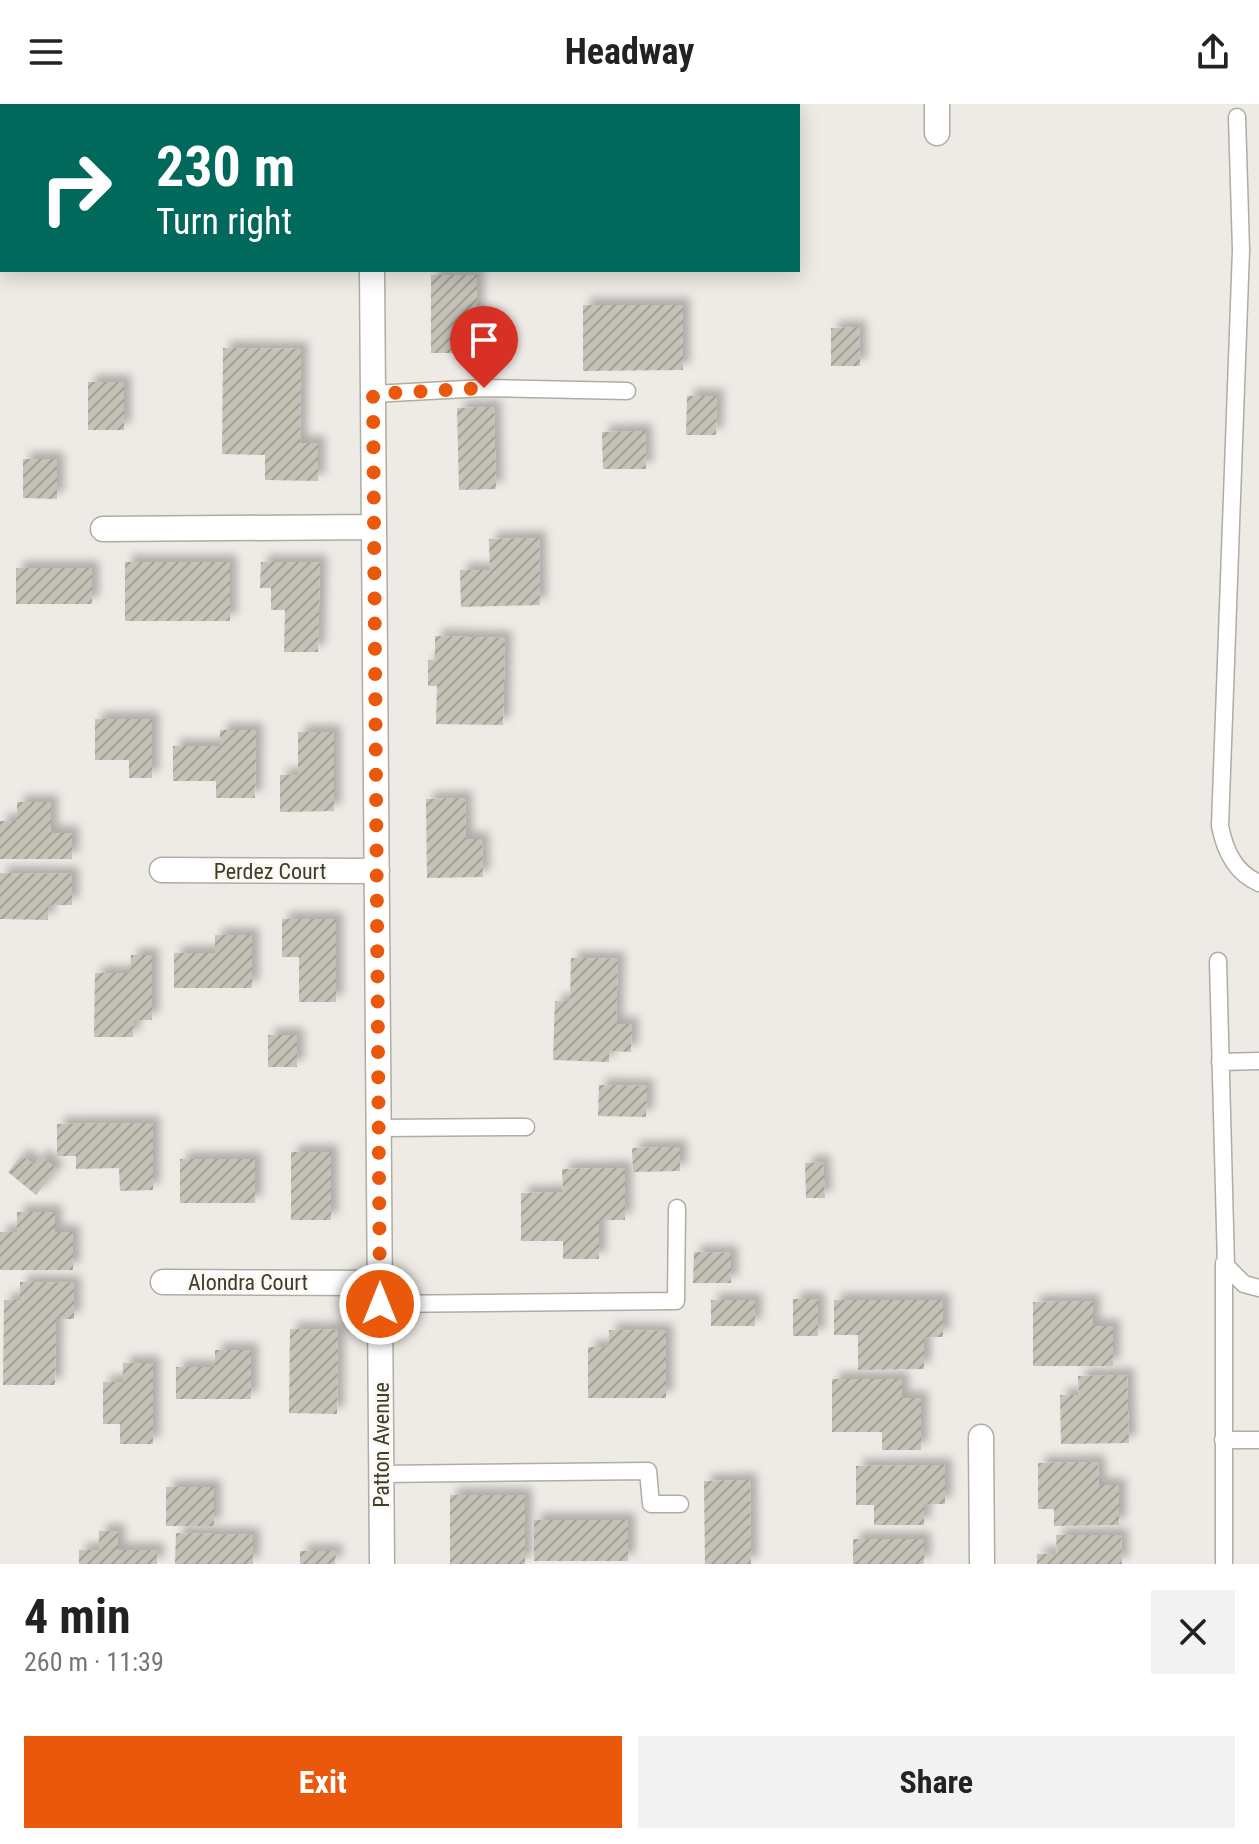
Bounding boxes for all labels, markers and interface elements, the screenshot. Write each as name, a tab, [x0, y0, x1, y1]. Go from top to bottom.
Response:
icon: menu	[24, 30, 68, 74]
icon: share	[1191, 30, 1235, 74]
text: Headway	[565, 31, 694, 73]
text: 230 m	[156, 134, 295, 200]
icon: right	[24, 136, 128, 240]
text: Turn right	[156, 201, 292, 243]
pin	[450, 306, 518, 388]
icon: arrive	[462, 318, 506, 362]
street label: Perdez Court	[214, 859, 326, 884]
position arrow	[338, 1262, 422, 1346]
street label: Alondra Court	[188, 1270, 308, 1295]
street label: Patton Avenue	[369, 1382, 394, 1508]
text: 4 min	[24, 1588, 131, 1645]
button: close	[1151, 1590, 1235, 1674]
text: 260 m · 11:39	[24, 1647, 164, 1677]
button: Exit	[24, 1736, 622, 1828]
button: Share	[638, 1736, 1235, 1828]

